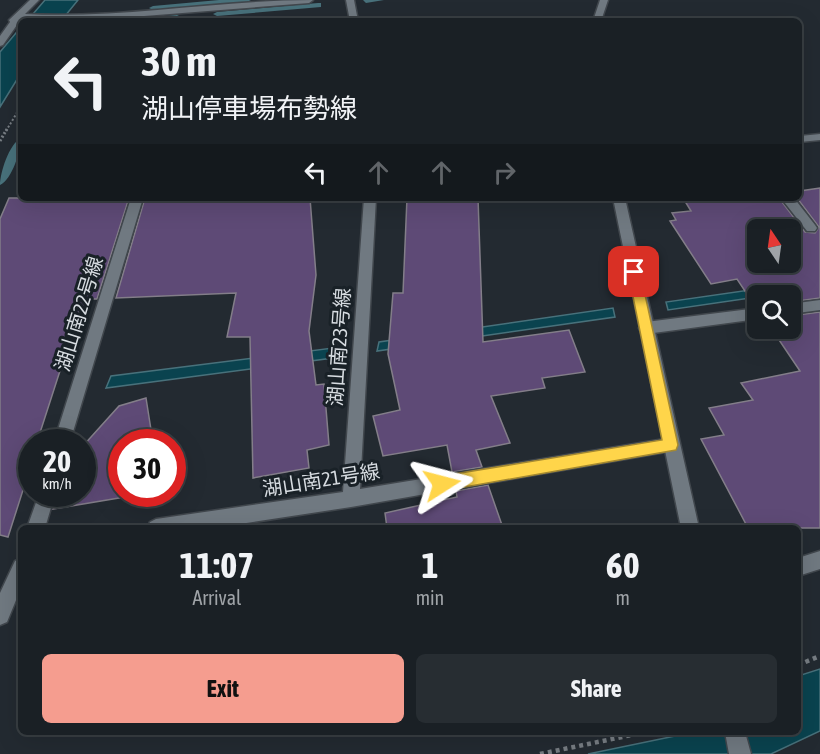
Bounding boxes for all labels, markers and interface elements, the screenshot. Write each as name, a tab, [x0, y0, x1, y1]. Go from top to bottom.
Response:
text: 30 m	[141, 37, 216, 85]
icon: left	[42, 42, 120, 120]
text: 湖山停車場布勢線	[141, 93, 357, 124]
icon: left	[299, 156, 332, 189]
icon: ahead	[362, 156, 395, 189]
icon: ahead	[425, 156, 458, 189]
icon: right	[488, 156, 521, 189]
north arrow	[747, 219, 801, 273]
map controls	[747, 219, 801, 339]
pin	[608, 246, 659, 297]
street label: 湖山南22号線	[50, 254, 107, 374]
icon: arrive	[617, 255, 650, 288]
button: search	[747, 285, 801, 339]
street label: 湖山南23号線	[323, 287, 354, 407]
speed limit sign: 30	[108, 429, 186, 507]
text: 20	[43, 444, 71, 478]
position arrow	[410, 452, 474, 516]
street label: 湖山南21号線	[260, 459, 381, 500]
text: km/h	[42, 475, 72, 492]
text: 11:07	[179, 544, 254, 586]
text: 1	[422, 544, 438, 586]
text: 60	[606, 544, 640, 586]
text: Arrival	[192, 586, 241, 609]
text: min	[416, 586, 444, 609]
text: m	[615, 586, 630, 609]
button: Exit	[42, 654, 404, 723]
button: Share	[416, 654, 777, 723]

